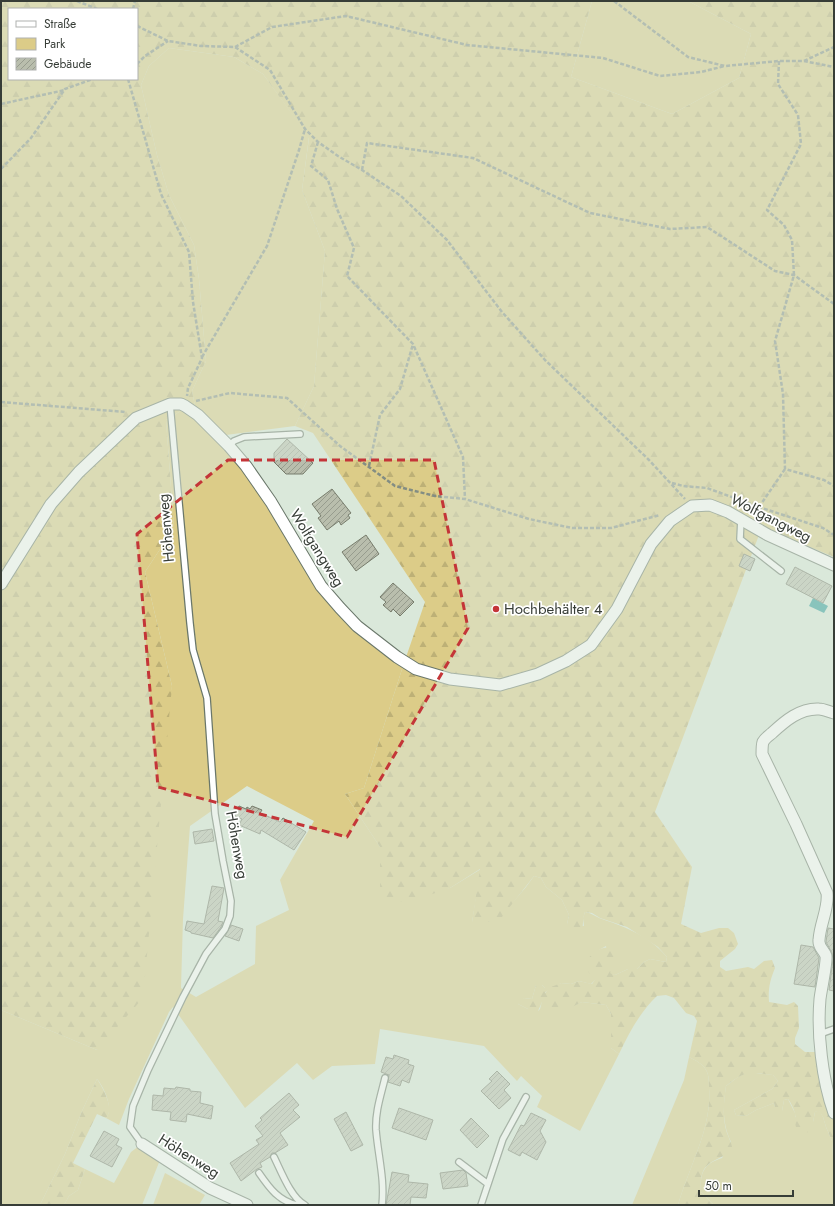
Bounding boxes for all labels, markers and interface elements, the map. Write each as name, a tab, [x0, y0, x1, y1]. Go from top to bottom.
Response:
legend	[8, 8, 138, 80]
text: Straße	[44, 15, 76, 33]
text: Park	[44, 35, 66, 53]
text: Gebäude	[44, 55, 91, 73]
street label: Wolfgangweg	[727, 488, 815, 548]
street label: Höhenweg	[152, 493, 180, 563]
street label: Wolfgangweg	[284, 505, 350, 591]
place label: Hochbehälter 4	[504, 598, 603, 620]
marker: Hochbehälter 4	[491, 604, 501, 614]
street label: Höhenweg	[220, 809, 254, 881]
street label: Höhenweg	[154, 1129, 224, 1183]
scale bar	[699, 1172, 793, 1198]
text: 50 m	[705, 1177, 732, 1195]

